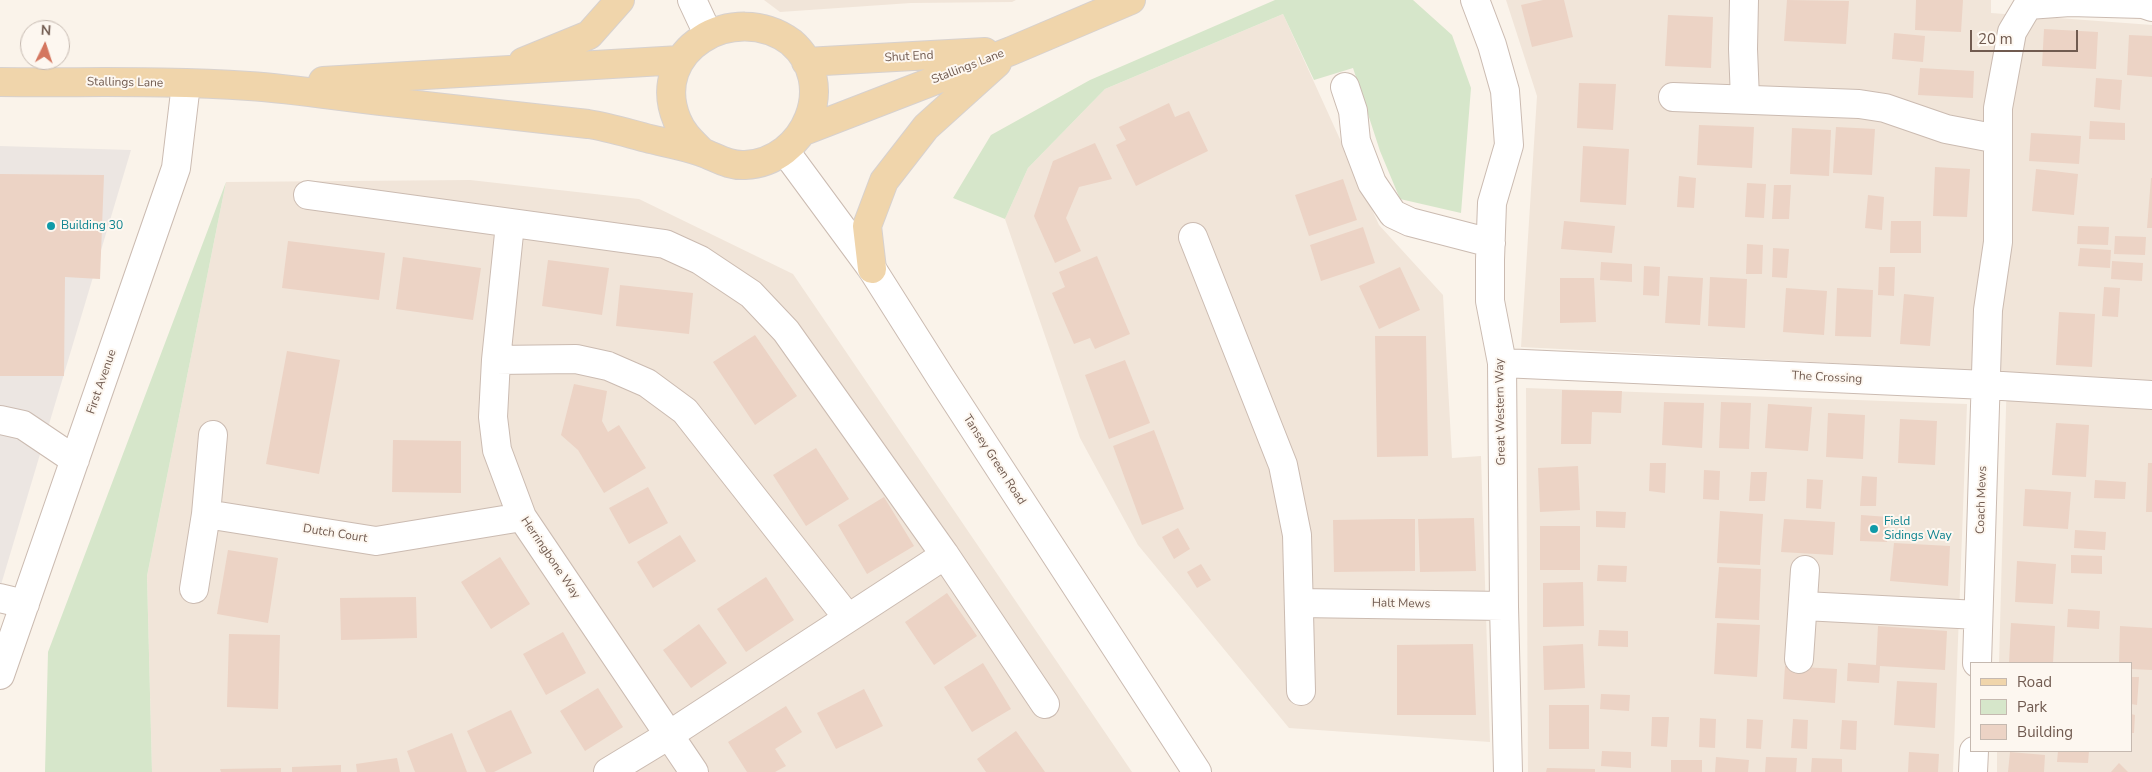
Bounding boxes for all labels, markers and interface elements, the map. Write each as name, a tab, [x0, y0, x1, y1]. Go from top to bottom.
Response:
north arrow	[20, 20, 70, 70]
scale bar	[1972, 20, 2080, 52]
text: N	[40, 21, 52, 40]
text: 20 m	[1978, 29, 2013, 49]
street label: Stallings Lane	[930, 47, 1006, 87]
street label: Shut End	[884, 49, 934, 65]
street label: Stallings Lane	[87, 75, 163, 91]
place label: Building 30	[61, 219, 123, 233]
marker: Building 30	[45, 220, 57, 232]
street label: First Avenue	[84, 348, 120, 416]
street label: Great Western Way	[1493, 358, 1509, 466]
street label: The Crossing	[1791, 369, 1863, 387]
street label: Tansey Green Road	[960, 412, 1028, 508]
street label: Coach Mews	[1974, 466, 1990, 534]
street label: Herringbone Way	[517, 514, 583, 602]
place label: Field Sidings Way	[1884, 515, 1952, 543]
street label: Dutch Court	[302, 522, 368, 546]
marker: Field Sidings Way	[1868, 523, 1880, 535]
street label: Halt Mews	[1372, 596, 1430, 612]
legend	[1970, 662, 2132, 752]
text: Road	[2017, 672, 2052, 692]
text: Park	[2017, 697, 2047, 717]
text: Building	[2017, 722, 2073, 742]

